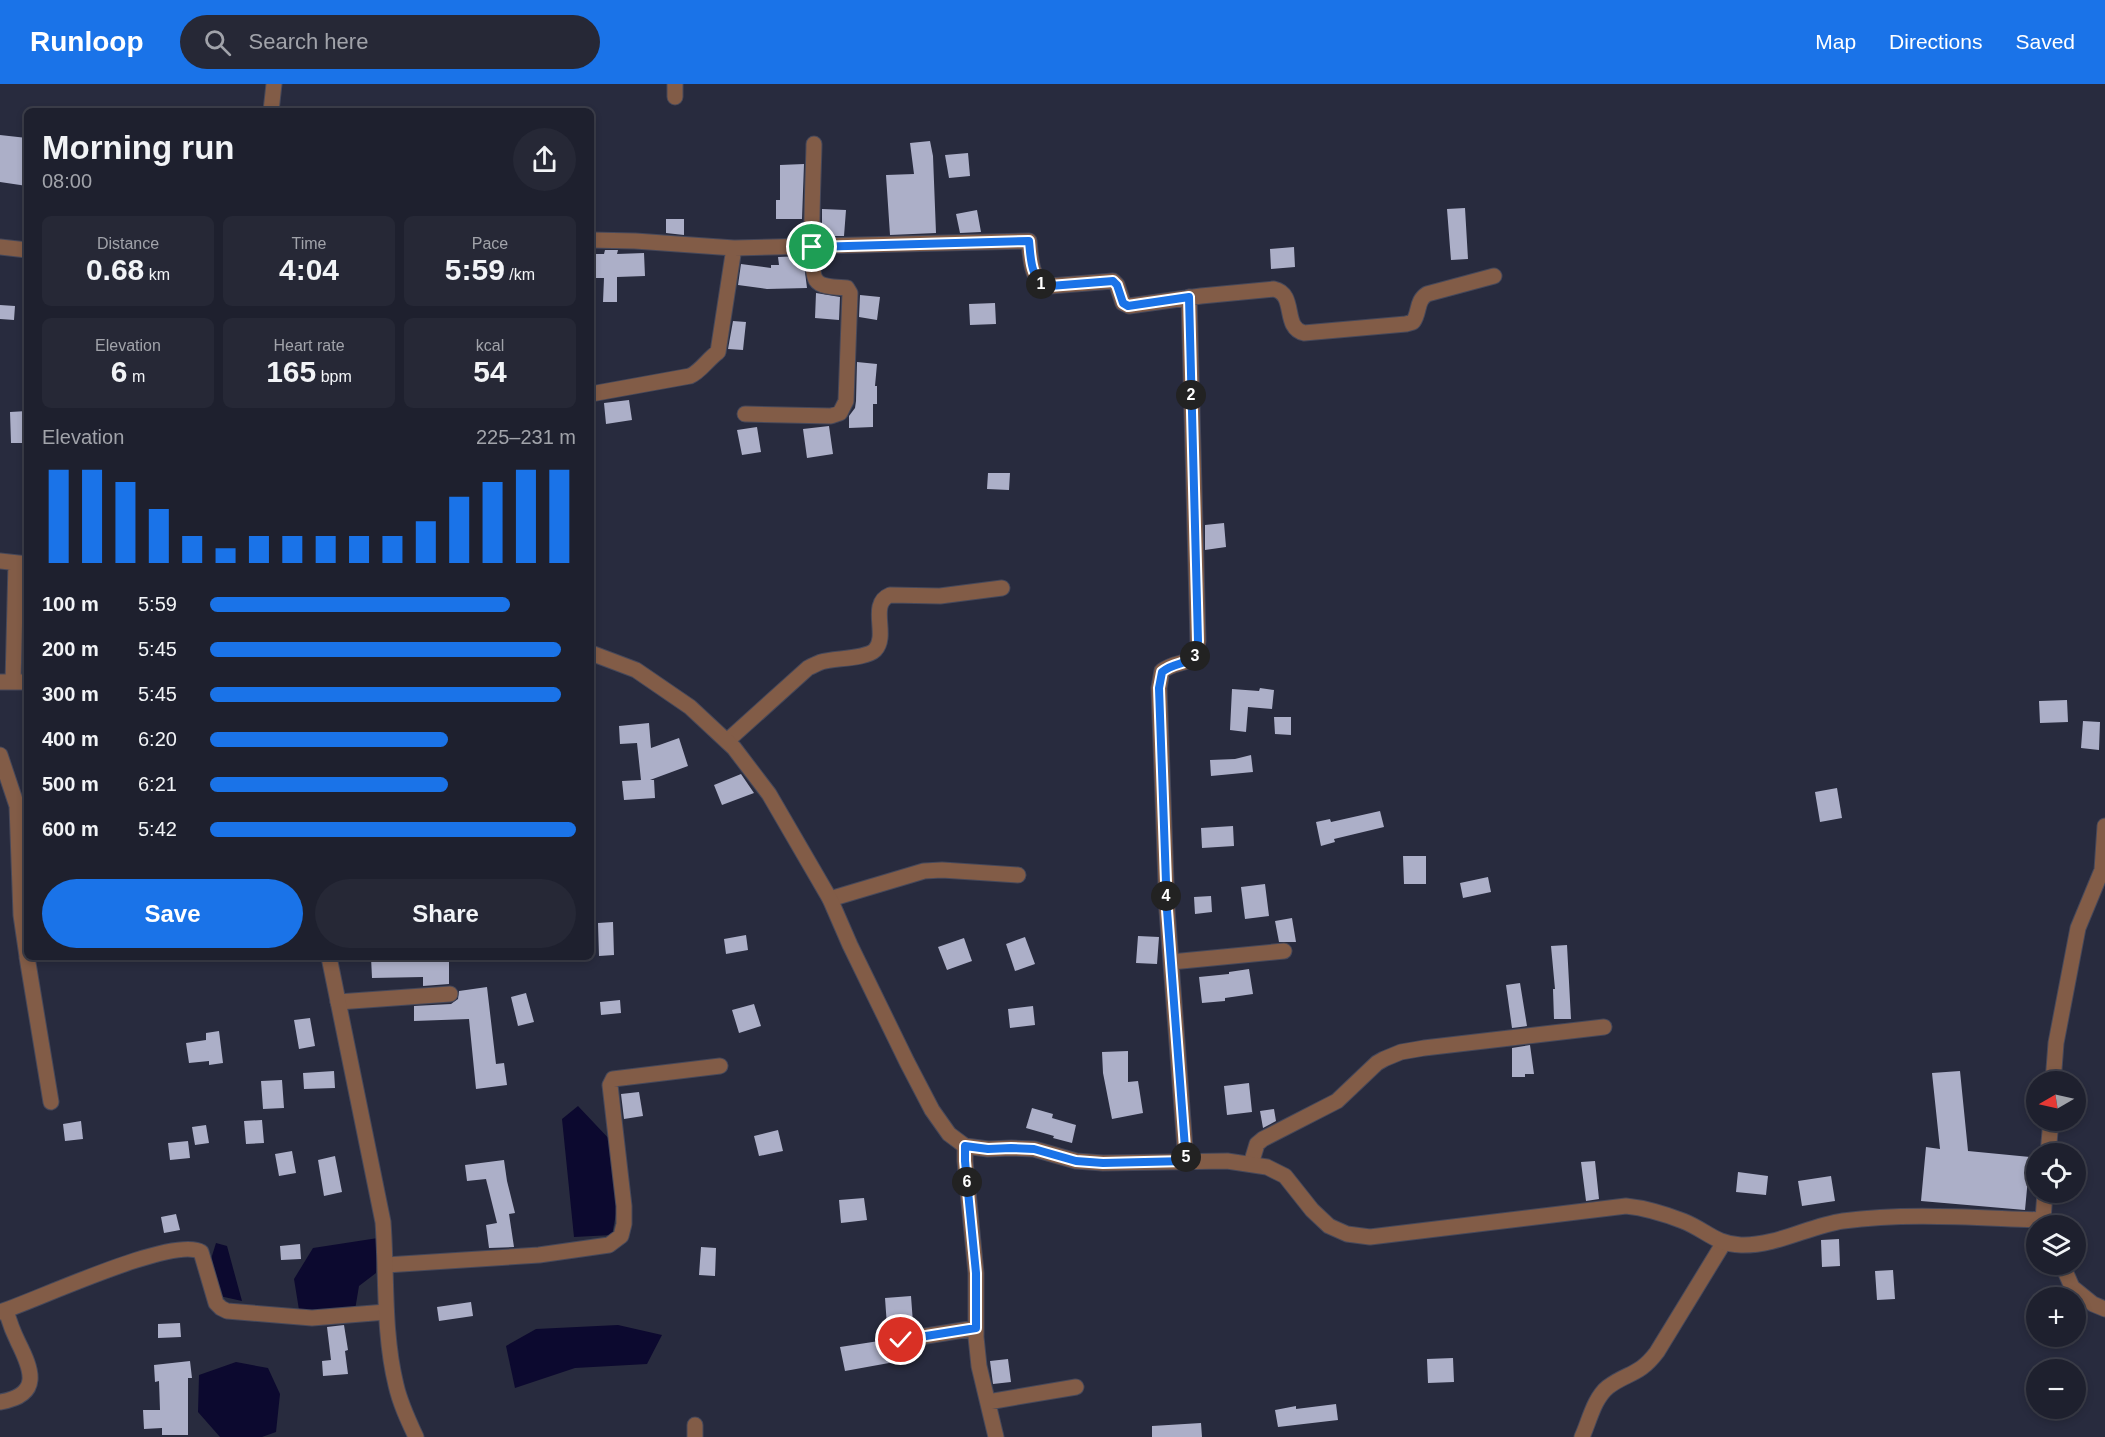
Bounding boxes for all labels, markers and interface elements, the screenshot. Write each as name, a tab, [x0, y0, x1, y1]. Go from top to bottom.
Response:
search box	[180, 15, 600, 69]
text: Runloop	[30, 26, 144, 57]
icon: search	[201, 26, 234, 59]
text: Search here	[249, 29, 368, 54]
text: Map	[1815, 30, 1856, 53]
text: Directions	[1889, 30, 1982, 53]
text: Saved	[2015, 30, 2075, 53]
button: share	[513, 128, 576, 191]
text: Morning run	[42, 129, 234, 166]
text: 08:00	[42, 170, 92, 192]
pin	[786, 221, 837, 272]
icon: arrive	[795, 230, 828, 263]
text: Distance	[97, 235, 159, 252]
text: Time	[292, 235, 326, 252]
text: Pace	[472, 235, 508, 252]
text: 0.68	[86, 253, 144, 286]
text: 4:04	[279, 253, 339, 286]
text: 5:59	[445, 253, 505, 286]
text: km	[144, 266, 170, 283]
text: /km	[505, 266, 535, 283]
pin: 1	[1026, 269, 1056, 299]
text: 1	[1037, 275, 1045, 292]
text: Elevation	[95, 337, 161, 354]
text: Heart rate	[273, 337, 345, 354]
text: kcal	[476, 337, 504, 354]
text: 6	[111, 355, 127, 388]
text: 165	[266, 355, 316, 388]
text: 54	[473, 355, 507, 388]
text: m	[127, 368, 145, 385]
text: bpm	[316, 368, 352, 385]
pin: 2	[1176, 380, 1206, 410]
text: 2	[1187, 386, 1195, 403]
text: Elevation	[42, 426, 124, 448]
text: 225–231 m	[476, 426, 576, 448]
text: 100 m	[42, 593, 99, 615]
text: 5:59	[138, 593, 177, 615]
text: 200 m	[42, 638, 99, 660]
text: 5:45	[138, 638, 177, 660]
pin: 3	[1180, 641, 1210, 671]
text: 3	[1191, 647, 1199, 664]
text: 300 m	[42, 683, 99, 705]
text: 5:45	[138, 683, 177, 705]
text: 400 m	[42, 728, 99, 750]
text: 6:20	[138, 728, 177, 750]
text: 500 m	[42, 773, 99, 795]
text: 6:21	[138, 773, 177, 795]
text: 600 m	[42, 818, 99, 840]
text: 5:42	[138, 818, 177, 840]
button: Save	[42, 879, 303, 948]
button: Share	[315, 879, 576, 948]
pin: 4	[1151, 881, 1181, 911]
text: 4	[1162, 887, 1170, 904]
north arrow	[2026, 1071, 2086, 1131]
map controls	[2026, 1071, 2086, 1419]
pin: 5	[1171, 1142, 1201, 1172]
button: locate	[2026, 1143, 2086, 1203]
text: 5	[1182, 1148, 1190, 1165]
pin: 6	[952, 1167, 982, 1197]
text: 6	[963, 1173, 971, 1190]
button: layers	[2026, 1215, 2086, 1275]
button: +	[2026, 1287, 2086, 1347]
pin	[875, 1314, 926, 1365]
icon: check	[884, 1323, 917, 1356]
button: −	[2026, 1359, 2086, 1419]

